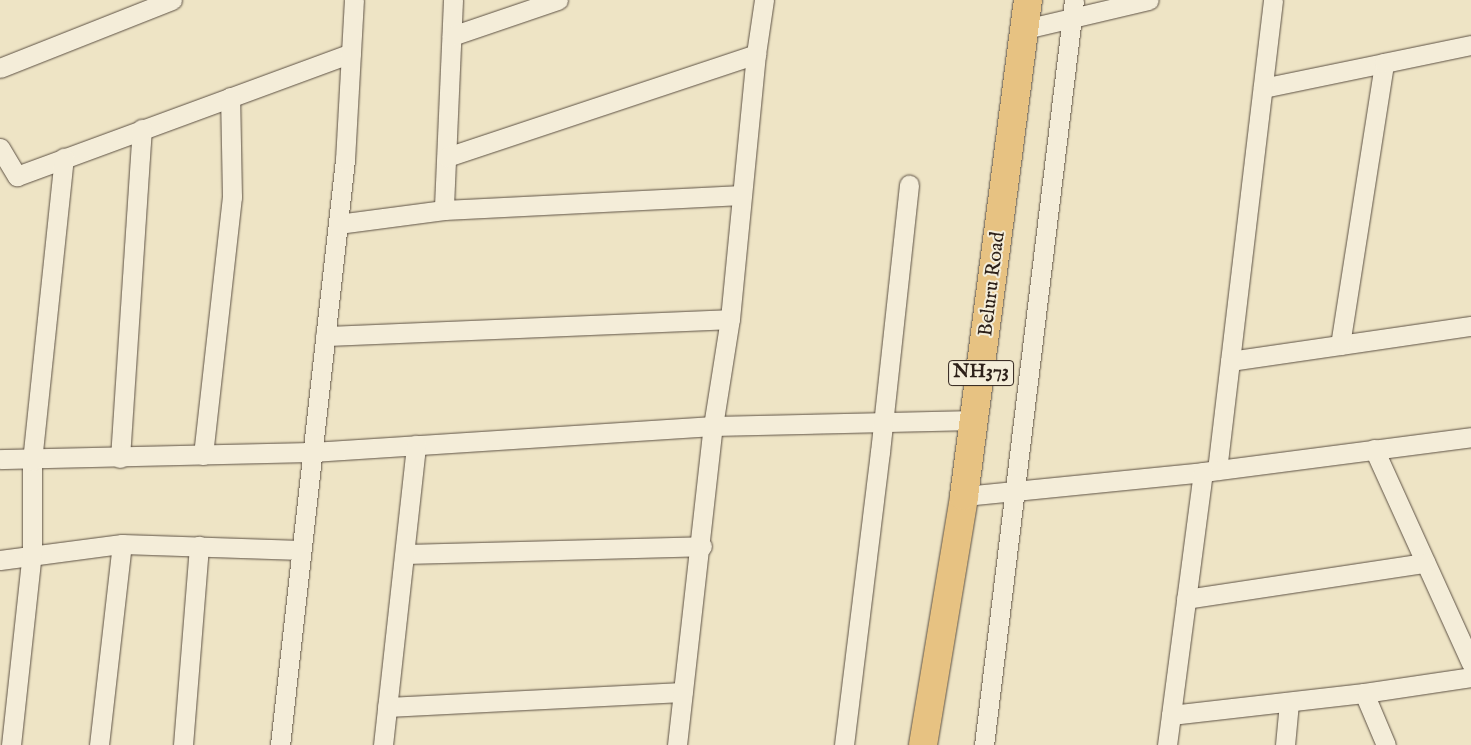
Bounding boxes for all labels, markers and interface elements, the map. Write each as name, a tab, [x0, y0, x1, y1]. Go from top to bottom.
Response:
street label: Beluru Road	[974, 230, 1010, 338]
road number: NH373	[947, 356, 1015, 389]

